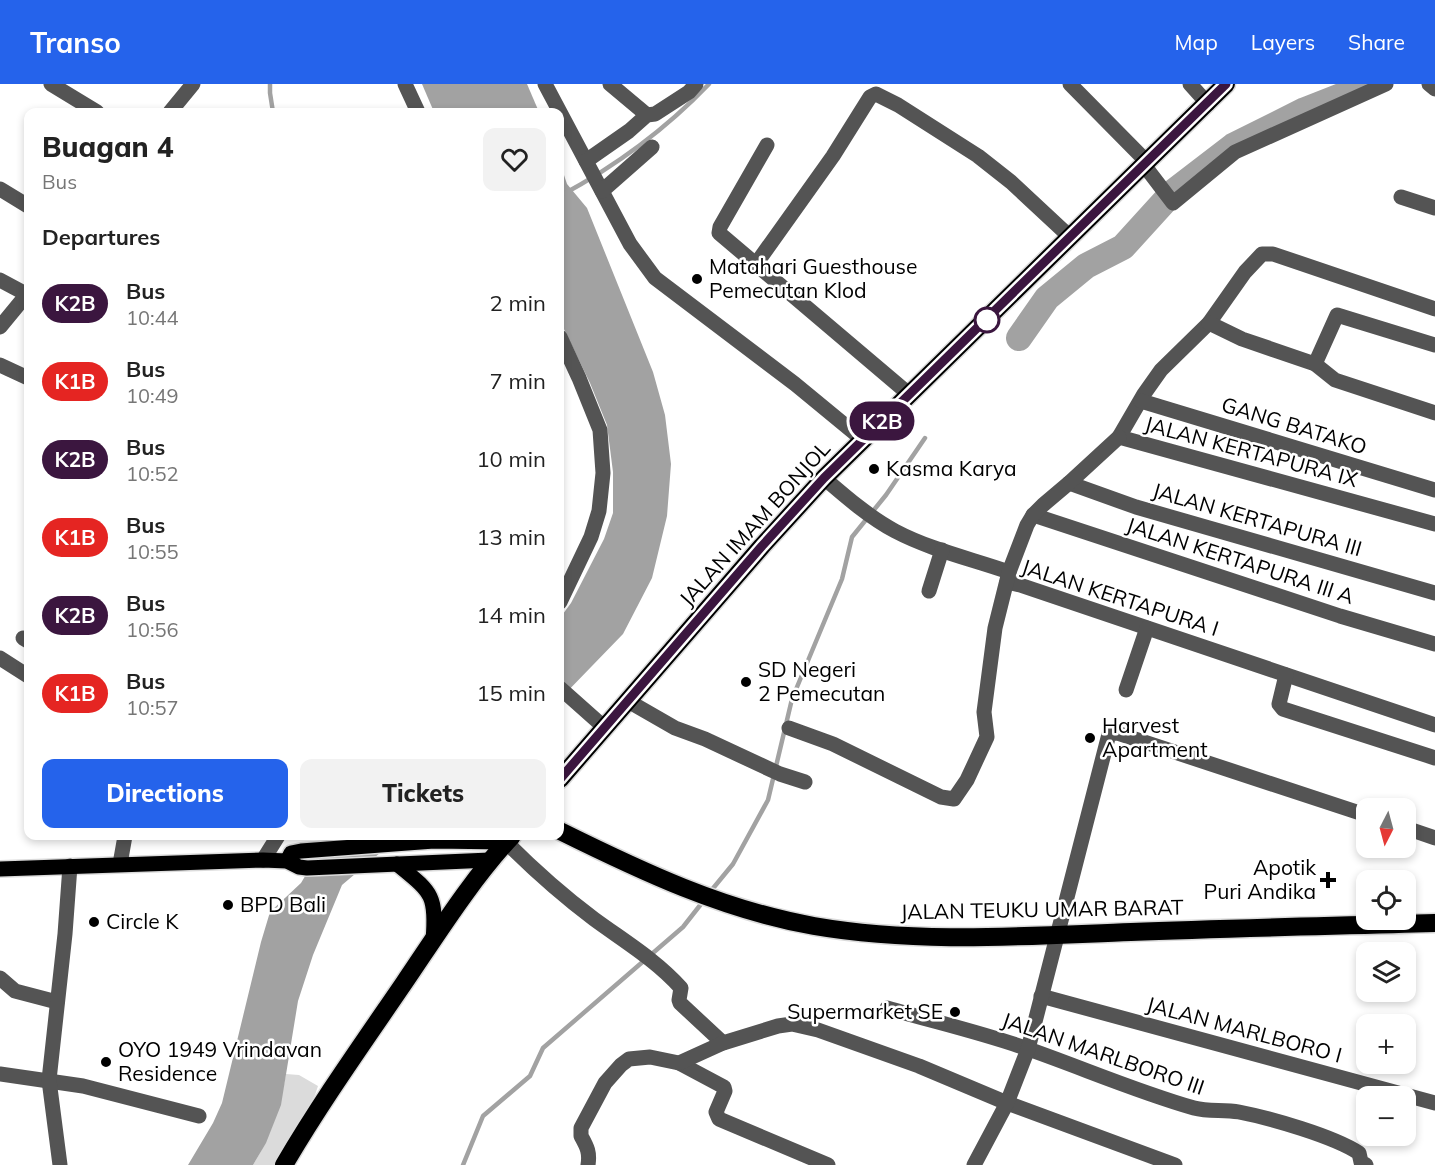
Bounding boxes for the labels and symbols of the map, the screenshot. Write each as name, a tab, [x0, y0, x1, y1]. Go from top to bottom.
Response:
place label: Matahari Guesthouse Pemecutan Klod	[709, 253, 917, 303]
marker: Matahari Guesthouse Pemecutan Klod	[690, 272, 704, 286]
unlabelled marker	[974, 307, 1000, 333]
street label: GANG BATAKO	[1218, 391, 1370, 460]
line badge: K2B	[848, 402, 916, 440]
street label: JALAN KERTAPURA IX	[1142, 410, 1361, 492]
street label: JALAN IMAM BONJOL	[673, 435, 836, 611]
place label: Kasma Karya	[886, 455, 1017, 481]
marker: Kasma Karya	[867, 462, 881, 476]
street label: JALAN KERTAPURA III	[1150, 477, 1365, 561]
street label: JALAN KERTAPURA III A	[1123, 511, 1358, 609]
street label: JALAN KERTAPURA I	[1018, 553, 1222, 641]
place label: SD Negeri 2 Pemecutan	[758, 656, 885, 706]
marker: SD Negeri 2 Pemecutan	[739, 675, 753, 689]
place label: Harvest Apartment	[1102, 712, 1208, 762]
marker: Harvest Apartment	[1083, 731, 1097, 745]
north arrow	[1356, 798, 1416, 858]
place label: Apotik Puri Andika	[1204, 854, 1316, 904]
marker: Apotik Puri Andika	[1321, 873, 1335, 887]
place label: BPD Bali	[240, 891, 326, 917]
street label: JALAN TEUKU UMAR BARAT	[900, 894, 1184, 924]
marker: BPD Bali	[221, 898, 235, 912]
place label: Circle K	[106, 908, 179, 934]
marker: Circle K	[87, 915, 101, 929]
street label: JALAN MARLBORO I	[1144, 990, 1345, 1068]
place label: Supermarket SE	[787, 998, 943, 1024]
marker: Supermarket SE	[948, 1005, 962, 1019]
street label: JALAN MARLBORO III	[999, 1006, 1208, 1100]
place label: OYO 1949 Vrindavan Residence	[118, 1036, 322, 1086]
marker: OYO 1949 Vrindavan Residence	[99, 1055, 113, 1069]

